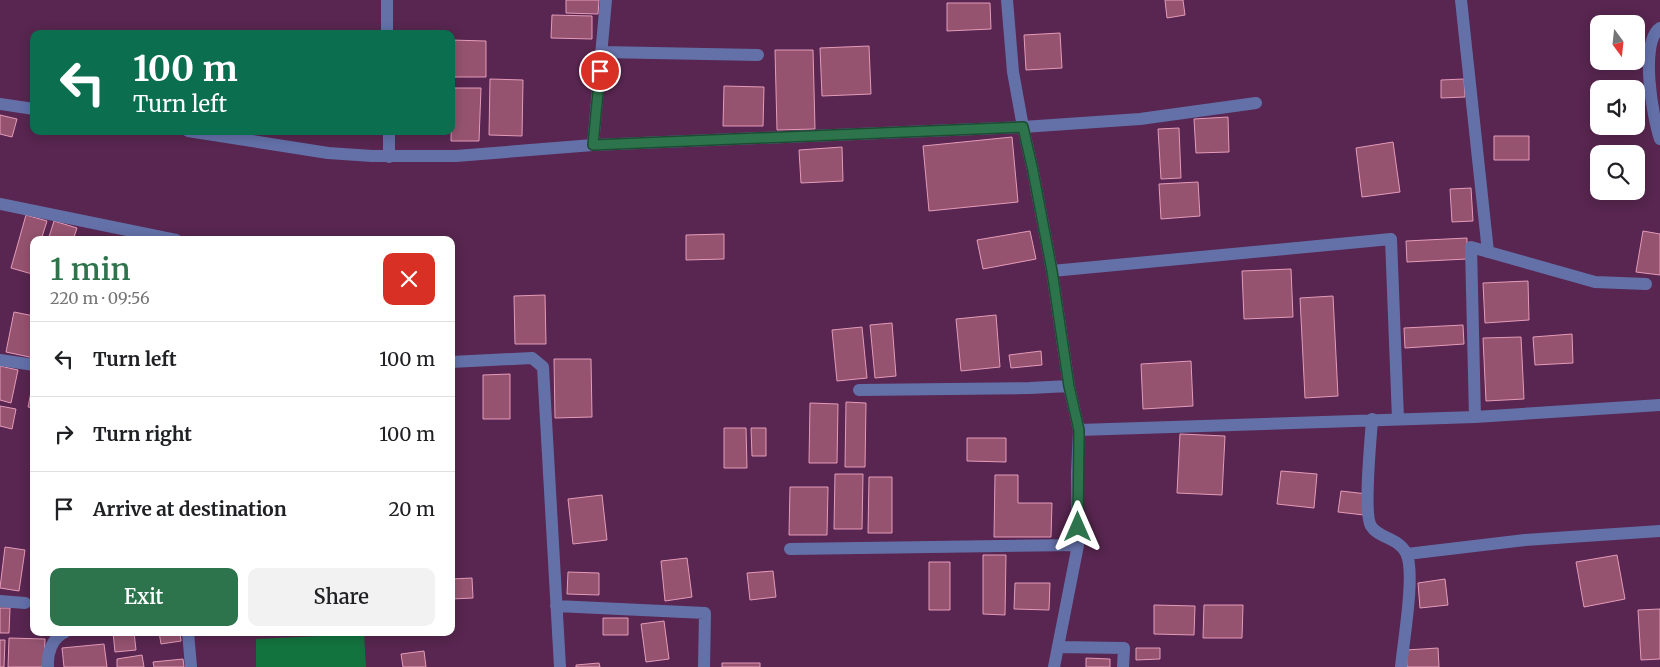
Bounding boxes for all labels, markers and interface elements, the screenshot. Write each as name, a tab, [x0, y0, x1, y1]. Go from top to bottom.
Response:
north arrow	[1590, 15, 1645, 70]
map controls	[1590, 15, 1645, 200]
text: 100 m	[133, 47, 238, 91]
icon: left	[50, 50, 115, 115]
pin	[579, 50, 621, 92]
icon: arrive	[586, 57, 614, 85]
button: sound	[1590, 80, 1645, 135]
text: Turn left	[133, 90, 227, 118]
button: search	[1590, 145, 1645, 200]
text: 1 min	[50, 250, 131, 288]
button: close	[383, 253, 435, 305]
text: 220 m · 09:56	[50, 288, 150, 308]
icon: left	[50, 345, 78, 373]
text: Turn left	[93, 347, 177, 371]
text: 100 m	[379, 347, 435, 371]
icon: right	[50, 420, 78, 448]
text: Turn right	[93, 422, 192, 446]
text: 100 m	[379, 422, 435, 446]
icon: arrive	[50, 495, 78, 523]
text: Arrive at destination	[93, 497, 287, 521]
text: 20 m	[388, 497, 435, 521]
position arrow	[1051, 500, 1103, 552]
button: Exit	[50, 568, 238, 626]
button: Share	[248, 568, 435, 626]

